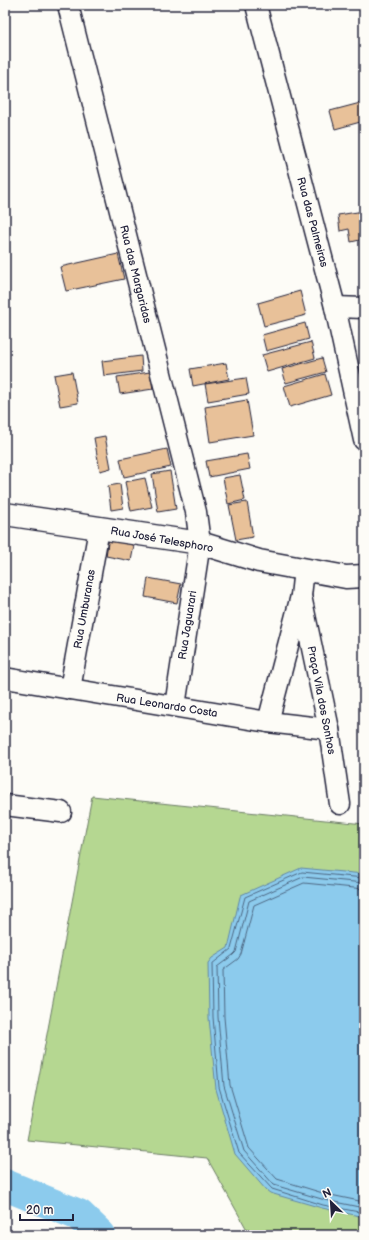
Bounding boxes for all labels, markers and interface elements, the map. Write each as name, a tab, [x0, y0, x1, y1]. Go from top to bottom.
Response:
street label: Rua das Palmeiras	[294, 176, 331, 269]
street label: Rua das Margaridas	[117, 224, 154, 325]
street label: Rua José Telesphoro	[110, 524, 214, 555]
street label: Rua Umburanas	[71, 568, 98, 650]
street label: Rua Jaguarari	[176, 590, 199, 660]
street label: Praça Vila dos Sonhos	[305, 645, 339, 756]
street label: Rua Leonardo Costa	[115, 691, 219, 720]
north arrow	[311, 1182, 351, 1222]
text: N	[320, 1186, 333, 1201]
scale bar	[20, 1196, 73, 1222]
text: 20 m	[26, 1203, 53, 1218]

